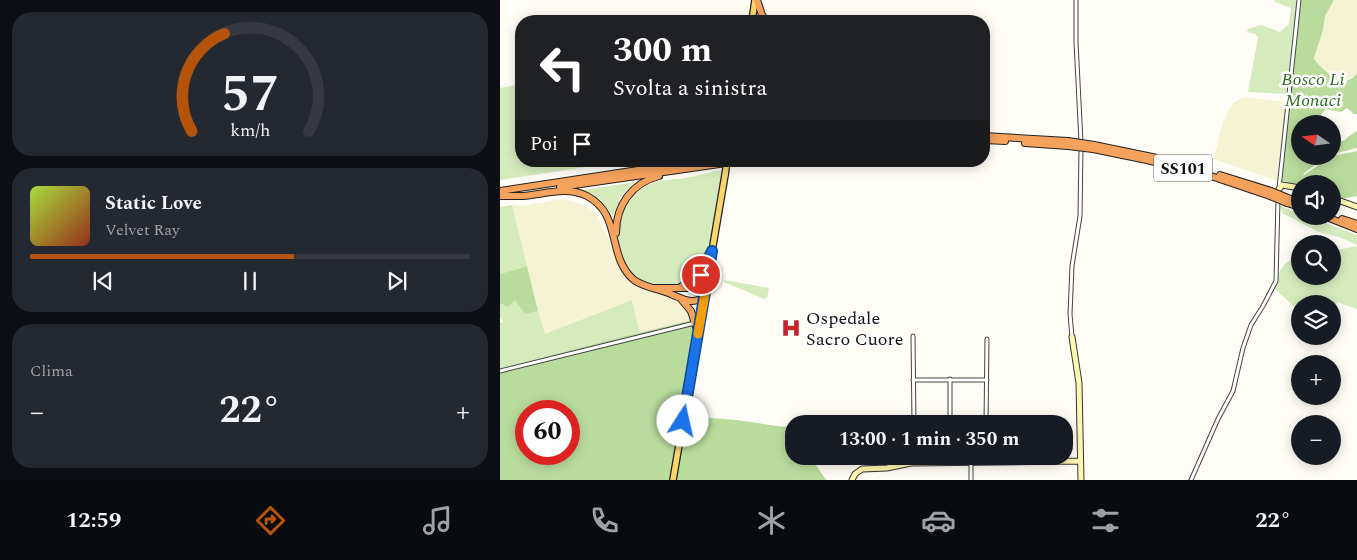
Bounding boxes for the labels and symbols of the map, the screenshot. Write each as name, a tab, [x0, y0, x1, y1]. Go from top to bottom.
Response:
park label: Bosco Li Monaci	[1281, 66, 1345, 114]
north arrow	[1291, 115, 1341, 165]
road number: SS101	[1154, 154, 1212, 182]
pin	[680, 254, 722, 296]
place label: Ospedale Sacro Cuore	[806, 305, 903, 353]
hospital icon: Ospedale Sacro Cuore	[780, 317, 802, 339]
position arrow	[656, 394, 708, 446]
speed limit sign: 60	[515, 400, 580, 465]

